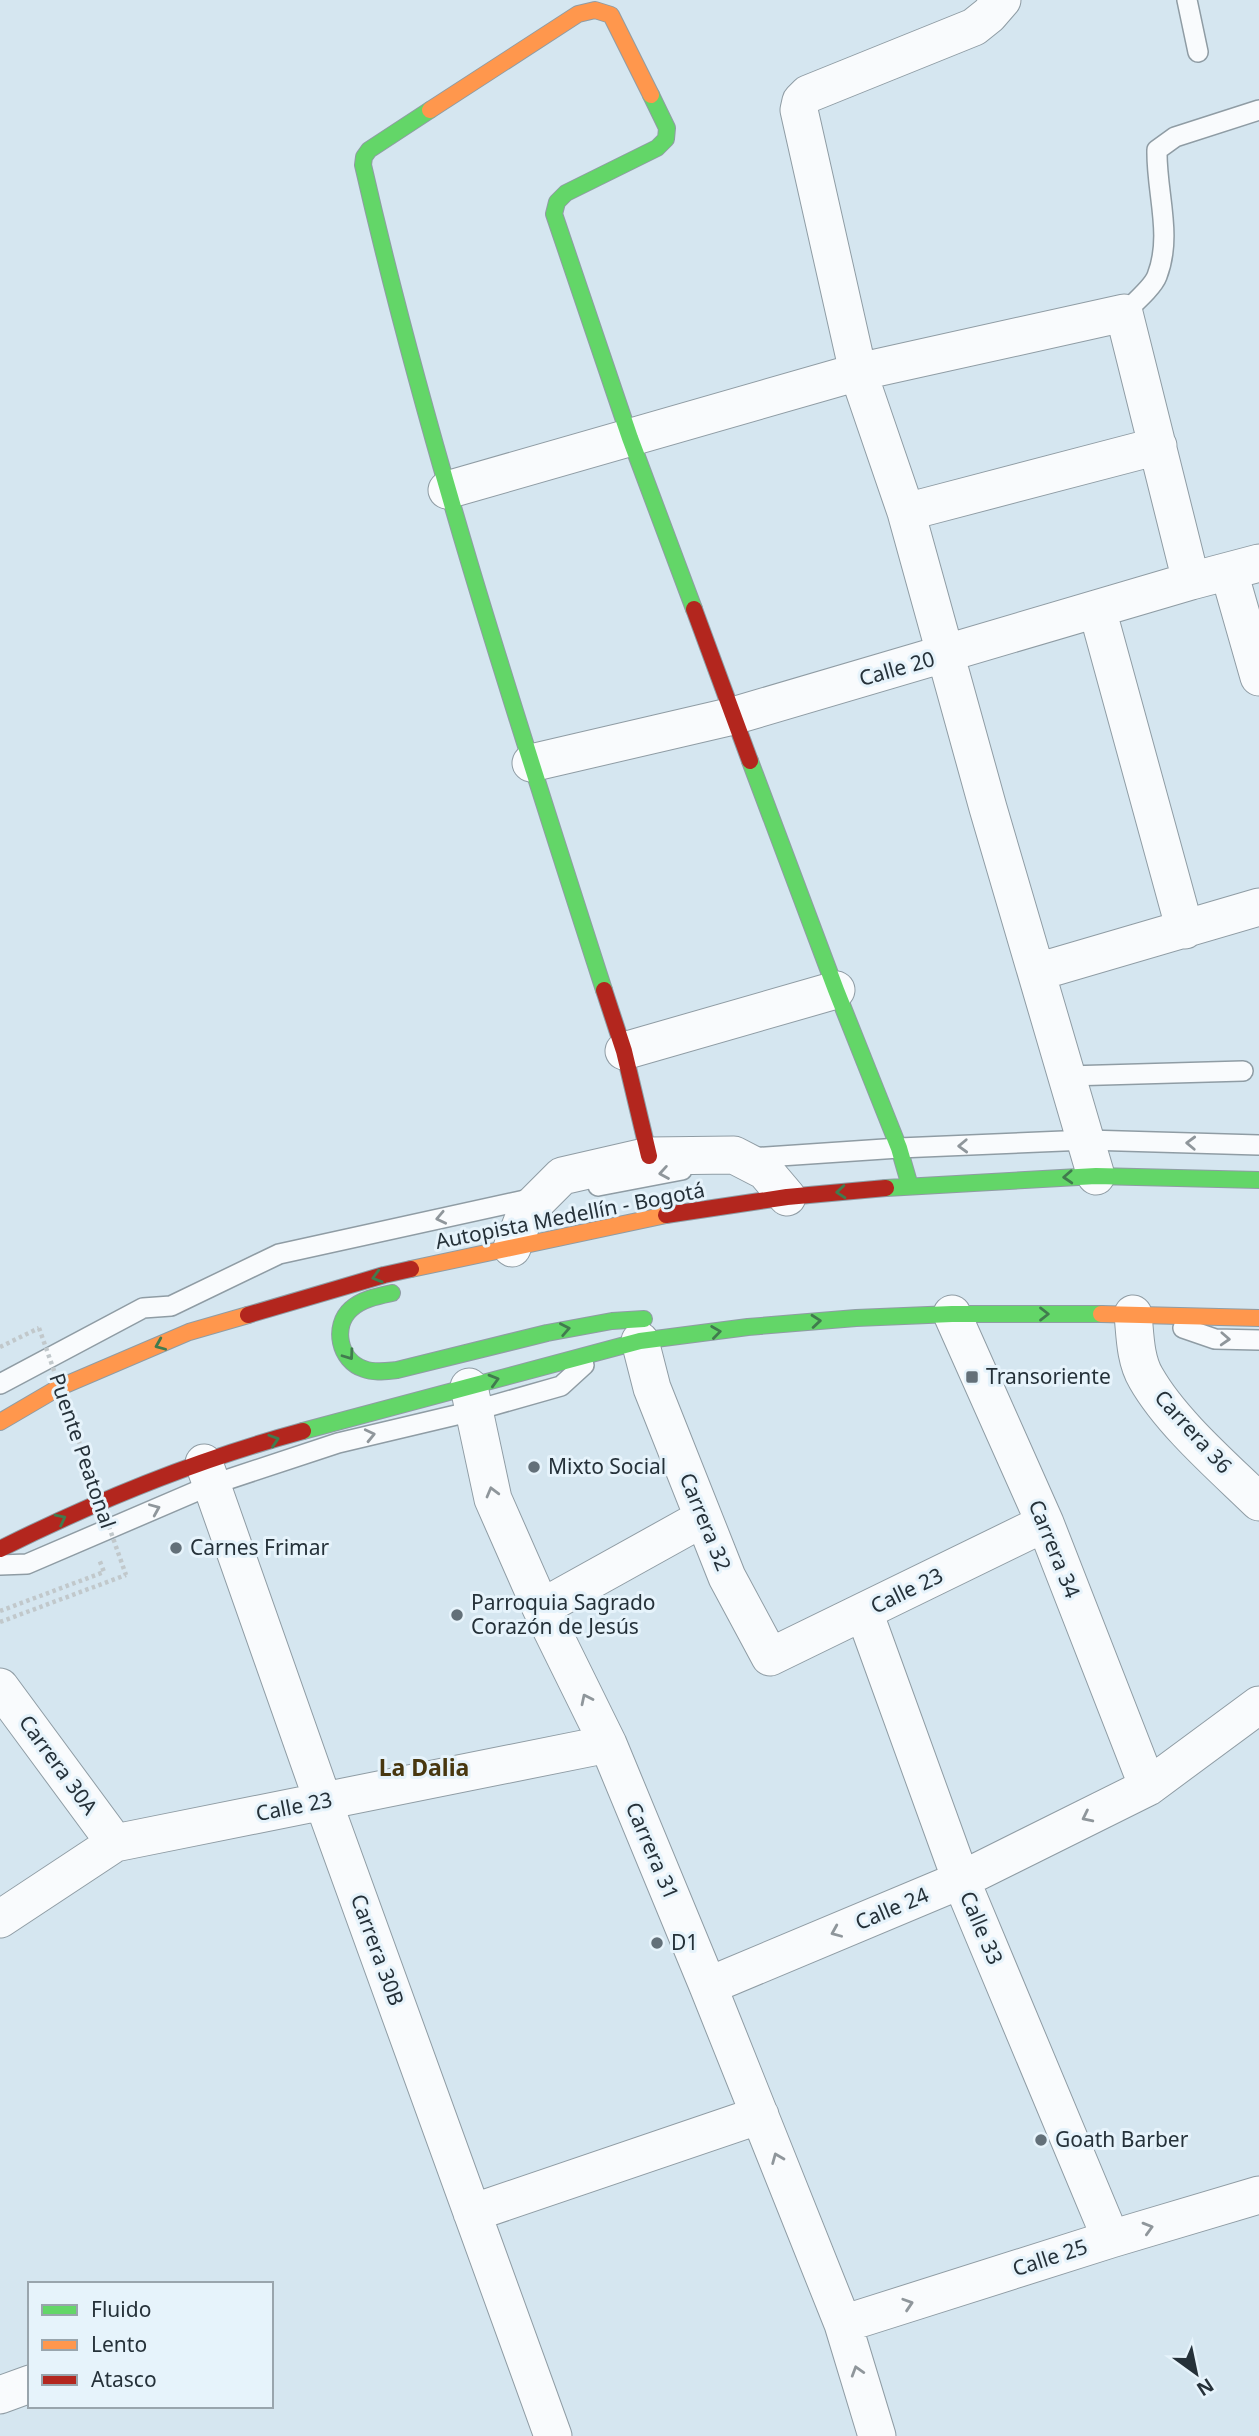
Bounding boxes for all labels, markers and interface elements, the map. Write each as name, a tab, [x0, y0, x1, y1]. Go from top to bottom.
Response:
street label: Calle 20	[856, 644, 938, 692]
one-way arrow	[1185, 1135, 1196, 1151]
one-way arrow	[958, 1138, 969, 1153]
one-way arrow	[658, 1165, 670, 1180]
one-way arrow	[1063, 1170, 1074, 1185]
street label: Autopista Medellín - Bogotá	[433, 1175, 707, 1255]
one-way arrow	[836, 1184, 847, 1199]
one-way arrow	[435, 1210, 447, 1225]
one-way arrow	[371, 1269, 383, 1284]
one-way arrow	[1039, 1306, 1049, 1322]
one-way arrow	[811, 1314, 822, 1329]
one-way arrow	[559, 1323, 571, 1338]
one-way arrow	[710, 1324, 721, 1339]
one-way arrow	[1220, 1331, 1231, 1346]
one-way arrow	[155, 1336, 167, 1350]
one-way arrow	[341, 1347, 353, 1359]
place label: Transoriente	[986, 1362, 1111, 1390]
street label: Puente Peatonal	[43, 1369, 123, 1532]
marker: Transoriente	[964, 1369, 980, 1385]
one-way arrow	[487, 1373, 499, 1388]
street label: Carrera 36	[1149, 1384, 1239, 1479]
one-way arrow	[364, 1429, 376, 1444]
one-way arrow	[268, 1434, 280, 1448]
place label: Mixto Social	[548, 1452, 666, 1480]
marker: Mixto Social	[526, 1459, 542, 1475]
street label: Carrera 32	[674, 1468, 738, 1575]
one-way arrow	[486, 1486, 500, 1498]
street label: Carrera 34	[1023, 1495, 1087, 1602]
one-way arrow	[148, 1503, 160, 1517]
one-way arrow	[54, 1513, 66, 1527]
place label: Carnes Frimar	[190, 1533, 329, 1561]
marker: Carnes Frimar	[168, 1540, 184, 1556]
street label: Calle 23	[866, 1561, 947, 1620]
place label: Parroquia Sagrado Corazón de Jesús	[471, 1588, 656, 1640]
marker: Parroquia Sagrado Corazón de Jesús	[449, 1607, 465, 1623]
one-way arrow	[580, 1694, 594, 1706]
street label: Carrera 30A	[13, 1709, 105, 1820]
district label: La Dalia	[379, 1751, 469, 1783]
street label: Calle 23	[253, 1785, 334, 1827]
street label: Carrera 31	[620, 1798, 686, 1904]
one-way arrow	[1082, 1809, 1094, 1823]
street label: Calle 24	[851, 1880, 933, 1936]
street label: Calle 33	[954, 1887, 1010, 1969]
street label: Carrera 30B	[345, 1890, 411, 2009]
one-way arrow	[830, 1924, 842, 1938]
place label: D1	[671, 1928, 698, 1956]
marker: D1	[649, 1935, 665, 1951]
place label: Goath Barber	[1055, 2125, 1189, 2153]
marker: Goath Barber	[1033, 2132, 1049, 2148]
one-way arrow	[772, 2152, 786, 2164]
one-way arrow	[1142, 2221, 1154, 2236]
street label: Calle 25	[1009, 2232, 1091, 2282]
legend	[28, 2282, 273, 2408]
text: Fluido	[91, 2295, 151, 2323]
one-way arrow	[902, 2297, 914, 2312]
text: Lento	[91, 2330, 147, 2358]
north arrow	[1161, 2338, 1231, 2408]
text: Atasco	[91, 2365, 157, 2393]
one-way arrow	[850, 2365, 865, 2377]
text: N	[1192, 2372, 1219, 2402]

